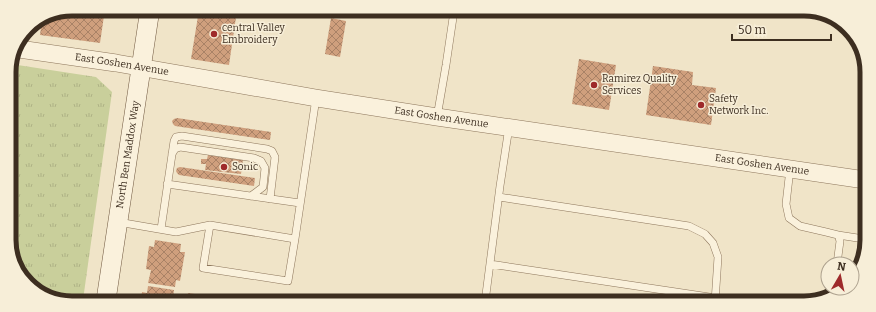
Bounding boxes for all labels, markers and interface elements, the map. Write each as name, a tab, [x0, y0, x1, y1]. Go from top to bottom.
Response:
scale bar	[732, 16, 831, 42]
place label: central Valley Embroidery	[222, 22, 285, 46]
text: 50 m	[738, 23, 767, 37]
marker: central Valley Embroidery	[209, 29, 219, 39]
street label: East Goshen Avenue	[74, 51, 170, 78]
place label: Ramirez Quality Services	[602, 73, 677, 97]
marker: Ramirez Quality Services	[589, 80, 599, 90]
place label: Safety Network Inc.	[709, 93, 768, 117]
street label: North Ben Maddox Way	[114, 99, 142, 209]
marker: Safety Network Inc.	[696, 100, 706, 110]
street label: East Goshen Avenue	[394, 104, 489, 131]
street label: East Goshen Avenue	[714, 152, 810, 178]
place label: Sonic	[232, 161, 258, 173]
marker: Sonic	[219, 162, 229, 172]
north arrow	[820, 256, 860, 296]
text: N	[836, 260, 847, 274]

